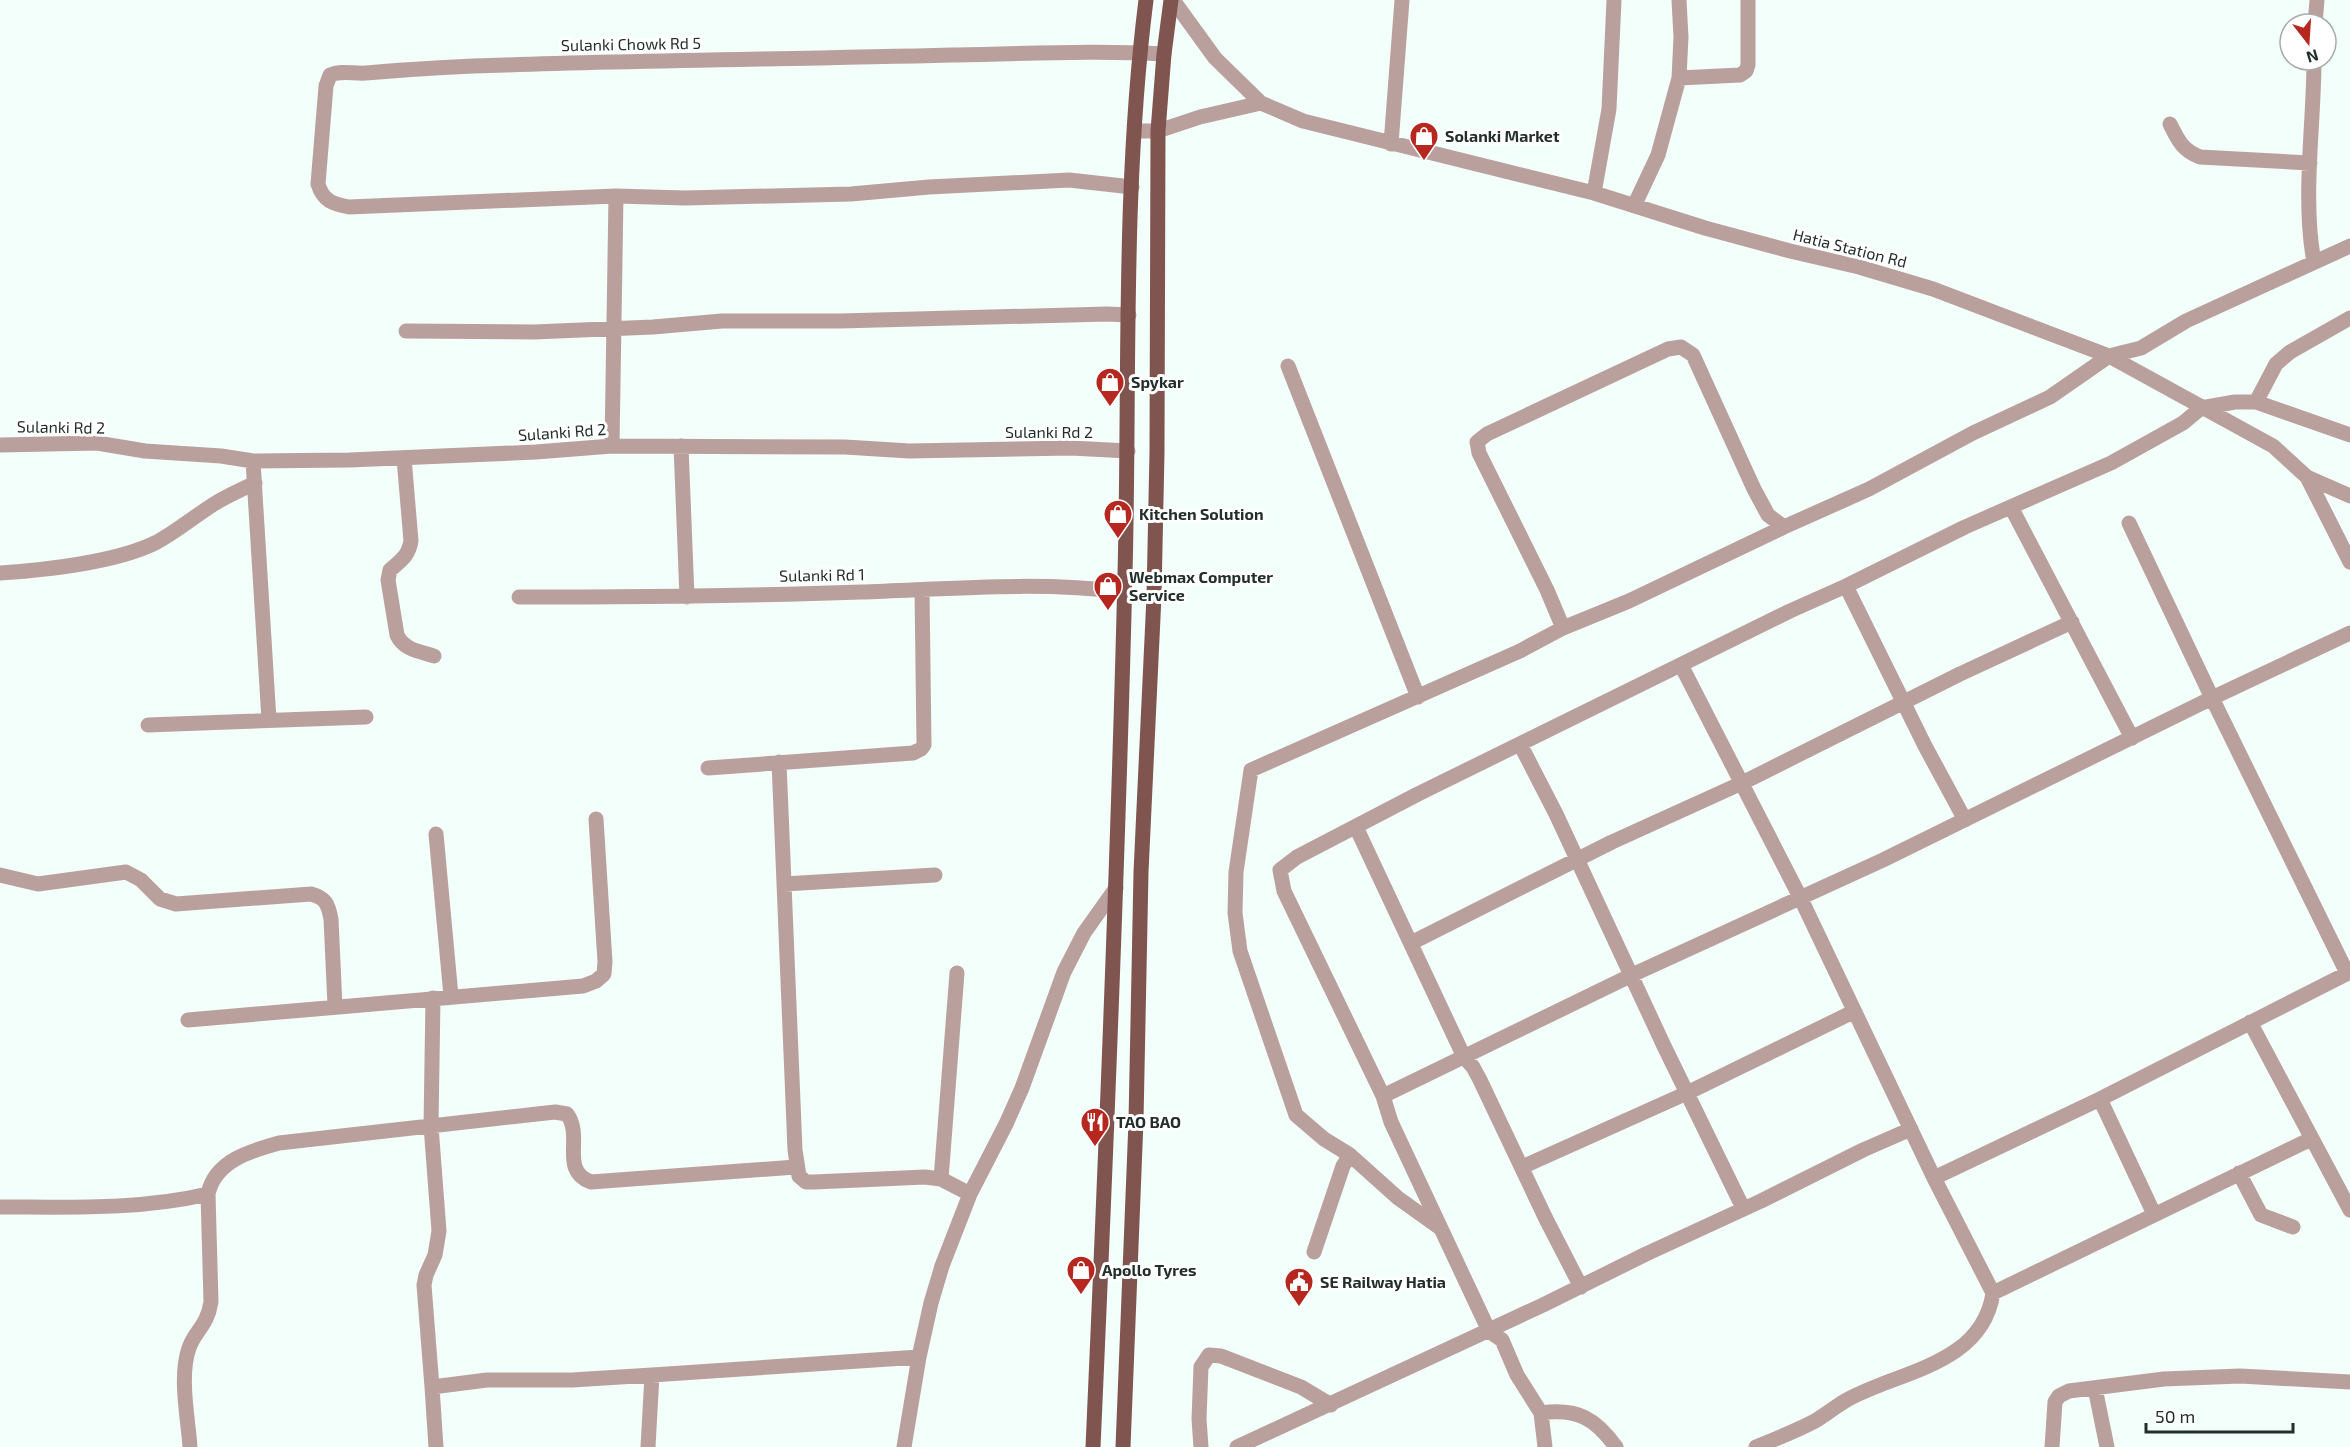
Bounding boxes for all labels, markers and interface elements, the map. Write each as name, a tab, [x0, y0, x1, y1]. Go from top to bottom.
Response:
north arrow	[2278, 12, 2338, 72]
street label: Sulanki Chowk Rd 5	[561, 33, 701, 54]
text: N	[2304, 46, 2321, 68]
shop icon: Solanki Market	[1408, 120, 1440, 162]
place label: Solanki Market	[1445, 126, 1560, 145]
street label: Hatia Station Rd	[1791, 224, 1909, 271]
shop icon: Spykar	[1094, 366, 1126, 408]
place label: Spykar	[1131, 372, 1184, 392]
street label: Sulanki Rd 2	[17, 416, 105, 437]
street label: Sulanki Rd 2	[517, 419, 607, 444]
street label: Sulanki Rd 2	[1005, 422, 1093, 441]
shop icon: Kitchen Solution	[1102, 498, 1134, 540]
place label: Kitchen Solution	[1139, 504, 1264, 523]
street label: Sulanki Rd 1	[779, 564, 865, 585]
place label: Webmax Computer Service	[1129, 567, 1273, 604]
shop icon: Webmax Computer Service	[1092, 570, 1124, 612]
restaurant icon: TAO BAO	[1079, 1106, 1111, 1148]
place label: TAO BAO	[1116, 1112, 1181, 1131]
shop icon: Apollo Tyres	[1065, 1254, 1097, 1296]
place label: Apollo Tyres	[1102, 1260, 1197, 1280]
public building icon: SE Railway Hatia	[1283, 1266, 1315, 1308]
place label: SE Railway Hatia	[1320, 1272, 1446, 1292]
scale bar	[2146, 1396, 2293, 1434]
text: 50 m	[2155, 1405, 2195, 1427]

